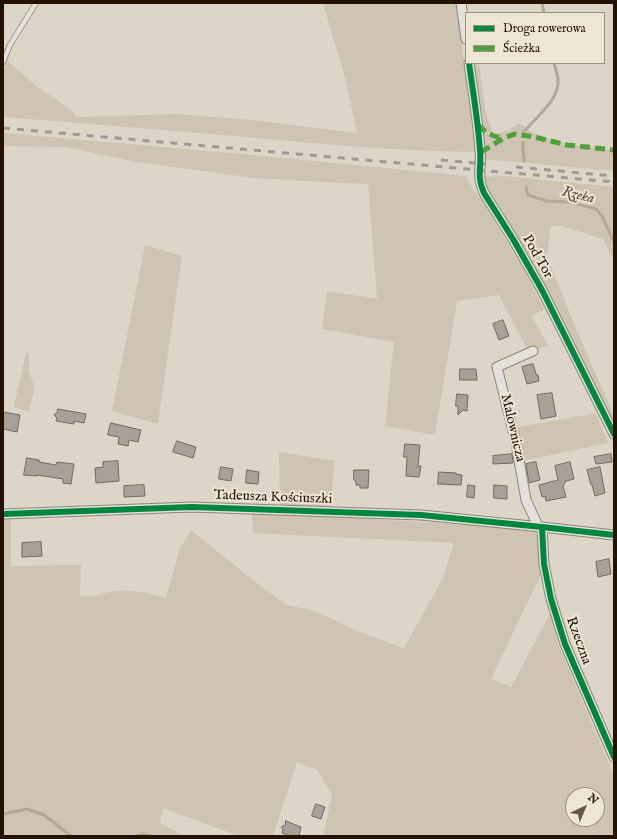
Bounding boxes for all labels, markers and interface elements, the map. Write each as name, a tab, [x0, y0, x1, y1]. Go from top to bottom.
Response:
legend	[465, 12, 605, 64]
text: Droga rowerowa	[503, 21, 586, 36]
text: Ścieżka	[503, 41, 540, 56]
water label: Rzeka	[560, 183, 596, 209]
street label: Pod Tor	[518, 232, 556, 282]
street label: Malownicza	[496, 392, 528, 464]
street label: Tadeusza Kościuszki	[213, 488, 333, 508]
street label: Rzeczna	[562, 615, 594, 667]
north arrow	[565, 787, 605, 827]
text: N	[584, 791, 601, 807]

